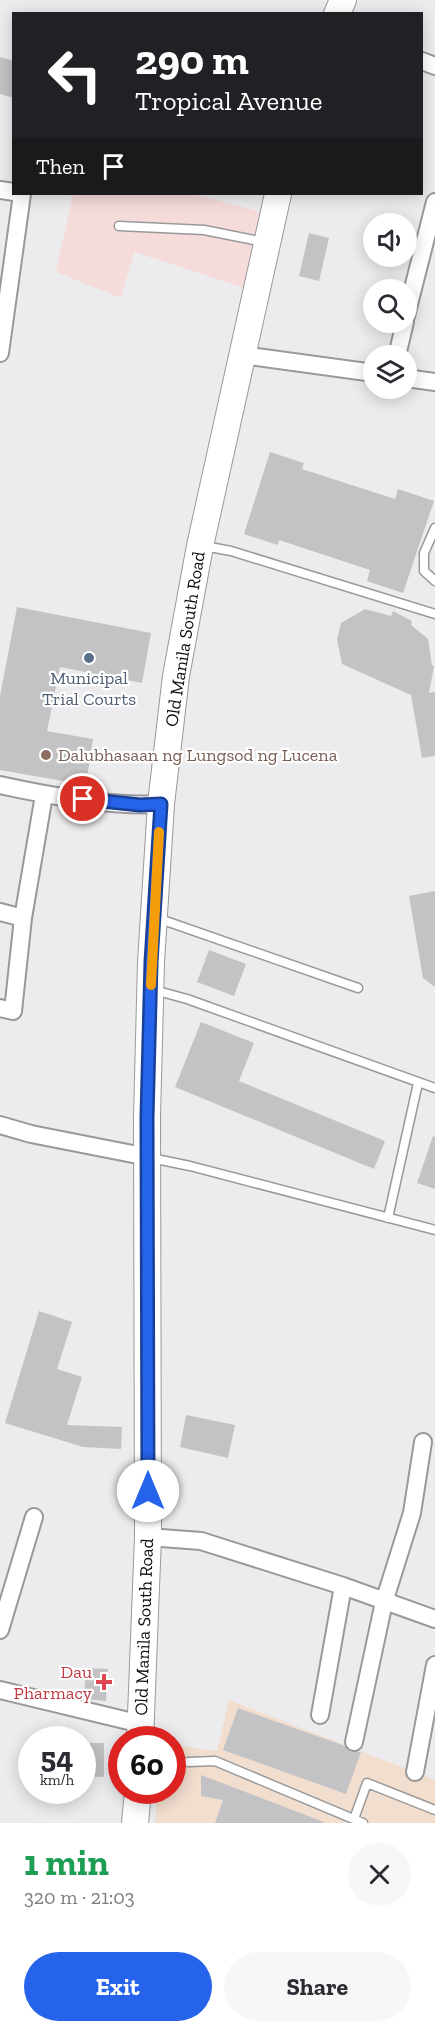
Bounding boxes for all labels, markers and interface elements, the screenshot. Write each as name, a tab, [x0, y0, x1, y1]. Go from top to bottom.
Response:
text: 290 m	[135, 34, 249, 85]
icon: left	[36, 36, 114, 114]
text: Tropical Avenue	[135, 85, 323, 117]
icon: arrive	[97, 150, 130, 183]
text: Then	[36, 153, 85, 180]
map controls	[363, 213, 417, 399]
button: sound	[363, 213, 417, 267]
button: search	[363, 279, 417, 333]
button: layers	[363, 345, 417, 399]
street label: Old Manila South Road	[160, 550, 210, 728]
marker: Municipal Trial Courts	[82, 651, 96, 665]
place label: Municipal Trial Courts	[42, 667, 136, 710]
place label: Dalubhasaan ng Lungsod ng Lucena	[58, 744, 338, 766]
marker: Dalubhasaan ng Lungsod ng Lucena	[39, 748, 53, 762]
pin	[57, 773, 108, 824]
icon: arrive	[66, 782, 99, 815]
position arrow	[116, 1459, 180, 1523]
street label: Old Manila South Road	[130, 1538, 158, 1716]
place label: Dau Pharmacy	[14, 1661, 93, 1704]
marker: Dau Pharmacy	[97, 1675, 111, 1689]
speed limit sign: 60	[108, 1726, 186, 1804]
text: 54	[41, 1740, 73, 1776]
text: km/h	[40, 1771, 74, 1789]
text: 1 min	[24, 1841, 109, 1884]
button: close	[348, 1843, 411, 1906]
text: 320 m · 21:03	[24, 1885, 135, 1909]
button: Exit	[24, 1952, 212, 2021]
button: Share	[224, 1952, 411, 2021]

